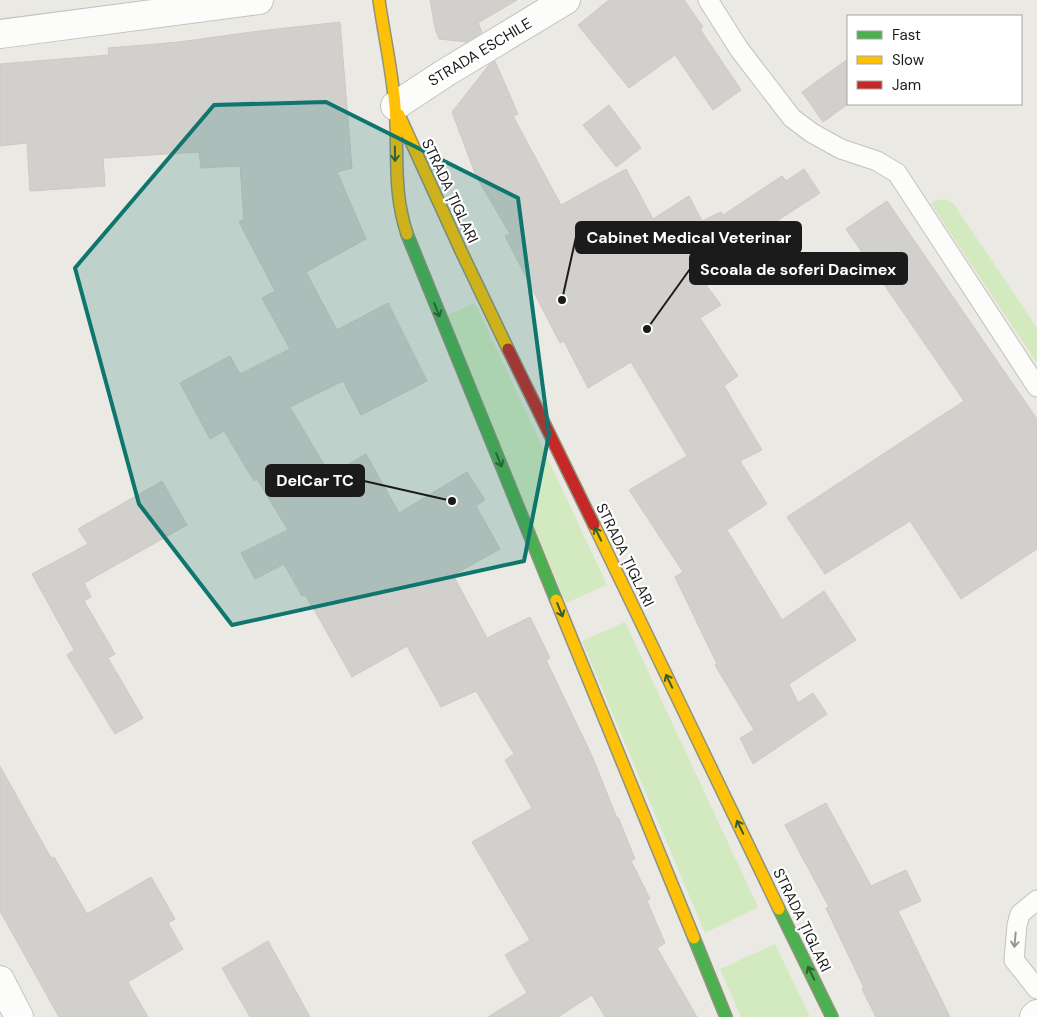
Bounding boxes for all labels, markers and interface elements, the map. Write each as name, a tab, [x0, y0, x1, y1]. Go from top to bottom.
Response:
street label: STRADA ESCHILE	[425, 13, 535, 91]
legend	[847, 15, 1022, 105]
text: Fast	[892, 25, 921, 45]
text: Slow	[892, 50, 925, 70]
text: Jam	[892, 75, 921, 95]
street label: STRADA ȚIGLARI	[417, 136, 483, 246]
one-way arrow	[391, 146, 400, 162]
callout: Cabinet Medical Veterinar	[576, 222, 801, 253]
text: Cabinet Medical Veterinar	[587, 227, 792, 248]
callout: Scoala de soferi Dacimex	[690, 253, 907, 284]
text: Scoala de soferi Dacimex	[700, 259, 896, 280]
one-way arrow	[433, 301, 442, 317]
one-way arrow	[494, 452, 504, 467]
callout: DelCar TC	[266, 465, 364, 496]
text: DelCar TC	[276, 470, 354, 491]
street label: STRADA ȚIGLARI	[591, 500, 659, 610]
one-way arrow	[593, 527, 603, 542]
one-way arrow	[556, 602, 566, 617]
one-way arrow	[664, 673, 674, 688]
one-way arrow	[735, 820, 744, 835]
street label: STRADA ȚIGLARI	[768, 865, 836, 975]
one-way arrow	[1011, 932, 1020, 948]
one-way arrow	[806, 966, 815, 981]

